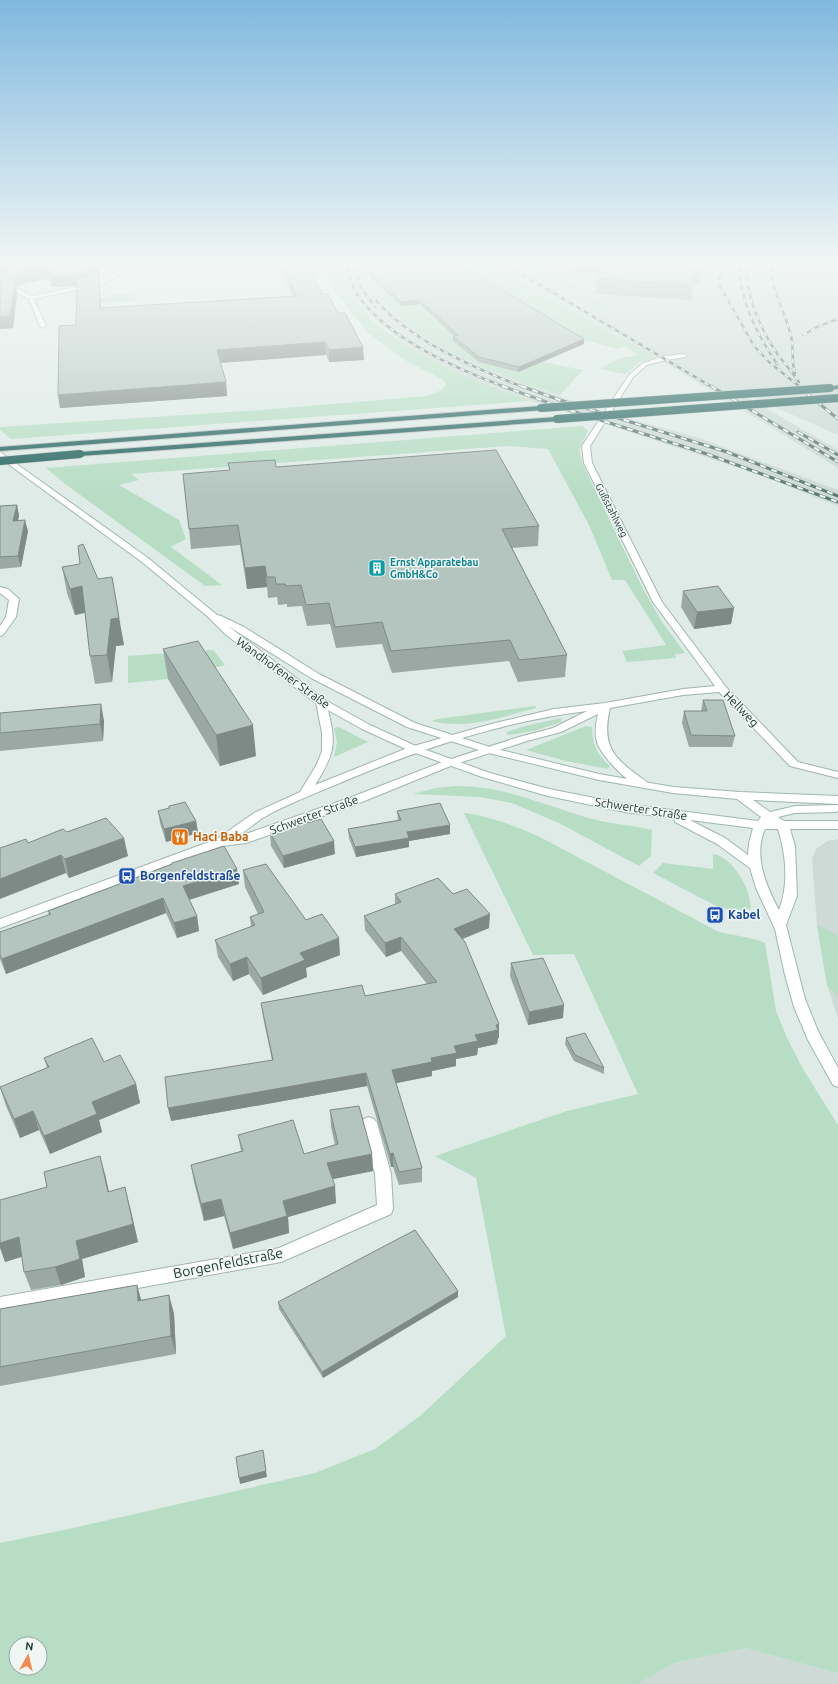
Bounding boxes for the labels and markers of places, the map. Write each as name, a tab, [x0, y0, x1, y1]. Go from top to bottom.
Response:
place label: Ernst Apparatebau GmbH&Co	[390, 557, 479, 580]
building icon: Ernst Apparatebau GmbH&Co	[367, 558, 387, 578]
restaurant icon: Haci Baba	[170, 827, 190, 847]
place label: Haci Baba	[193, 830, 248, 843]
bus stop icon: Borgenfeldstraße	[117, 866, 137, 886]
place label: Borgenfeldstraße	[140, 869, 241, 882]
bus stop icon: Kabel	[705, 905, 725, 925]
place label: Kabel	[728, 908, 761, 921]

